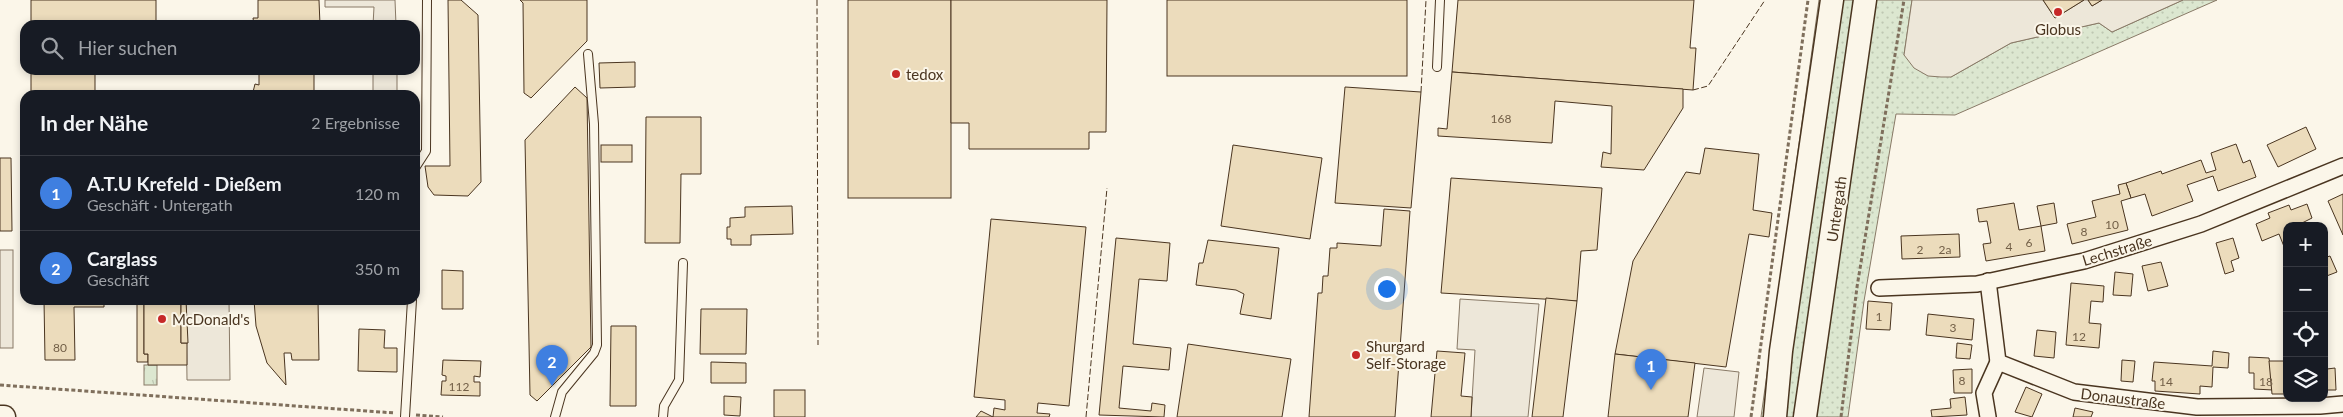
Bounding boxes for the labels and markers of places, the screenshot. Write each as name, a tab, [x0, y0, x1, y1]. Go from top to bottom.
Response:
marker: Globus	[2052, 6, 2064, 18]
place label: Globus	[2035, 20, 2081, 38]
place label: tedox	[906, 65, 944, 83]
marker: tedox	[890, 68, 902, 80]
place label: McDonald's	[172, 310, 250, 328]
marker: McDonald's	[156, 313, 168, 325]
place label: Shurgard Self-Storage	[1366, 337, 1446, 372]
pin: 2	[536, 345, 568, 386]
marker: Shurgard Self-Storage	[1350, 349, 1362, 361]
pin: 1	[1635, 349, 1667, 390]

